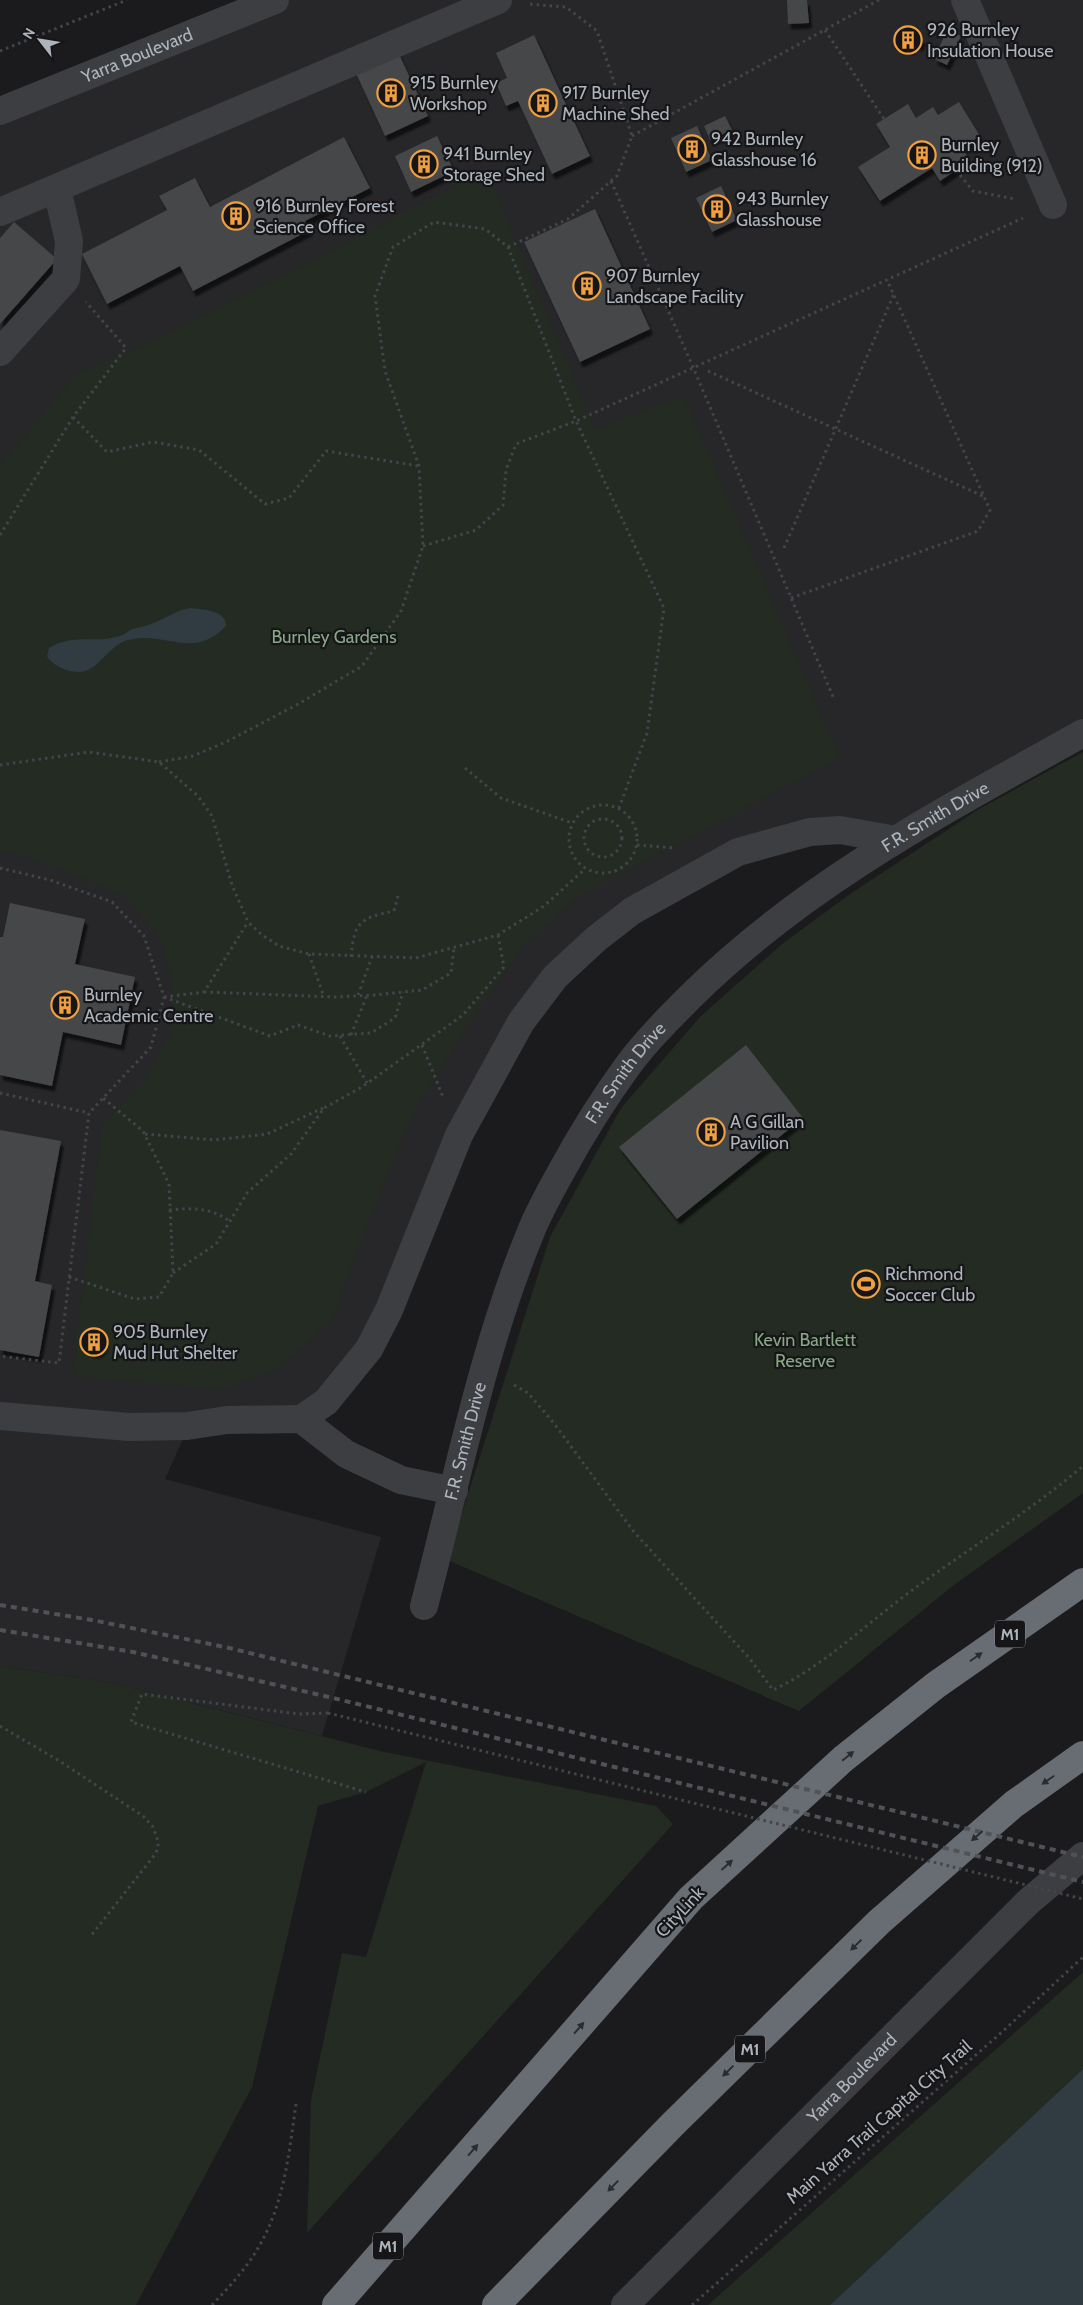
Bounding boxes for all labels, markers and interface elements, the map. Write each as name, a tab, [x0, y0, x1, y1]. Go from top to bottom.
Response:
north arrow	[15, 15, 65, 65]
place label: 926 Burnley Insulation House	[927, 19, 1053, 62]
street label: Yarra Boulevard	[78, 23, 196, 88]
text: N	[19, 24, 39, 42]
building icon: 926 Burnley Insulation House	[893, 25, 923, 55]
place label: 915 Burnley Workshop	[410, 72, 498, 115]
building icon: 915 Burnley Workshop	[376, 78, 406, 108]
place label: 917 Burnley Machine Shed	[562, 82, 670, 125]
building icon: 917 Burnley Machine Shed	[528, 88, 558, 118]
place label: 942 Burnley Glasshouse 16	[711, 128, 817, 171]
building icon: 942 Burnley Glasshouse 16	[677, 134, 707, 164]
place label: Burnley Building (912)	[941, 134, 1043, 177]
building icon: Burnley Building (912)	[907, 140, 937, 170]
place label: 941 Burnley Storage Shed	[443, 143, 545, 186]
building icon: 941 Burnley Storage Shed	[409, 149, 439, 179]
place label: 943 Burnley Glasshouse	[736, 188, 829, 231]
building icon: 943 Burnley Glasshouse	[702, 194, 732, 224]
place label: 916 Burnley Forest Science Office	[255, 195, 394, 238]
building icon: 916 Burnley Forest Science Office	[221, 201, 251, 231]
place label: 907 Burnley Landscape Facility	[606, 265, 744, 308]
building icon: 907 Burnley Landscape Facility	[572, 271, 602, 301]
park label: Burnley Gardens	[271, 626, 397, 648]
street label: F.R. Smith Drive	[877, 777, 993, 857]
place label: Burnley Academic Centre	[84, 984, 213, 1027]
building icon: Burnley Academic Centre	[50, 990, 80, 1020]
street label: F.R. Smith Drive	[581, 1018, 670, 1128]
place label: A G Gillan Pavilion	[730, 1111, 804, 1154]
building icon: A G Gillan Pavilion	[696, 1117, 726, 1147]
place label: Richmond Soccer Club	[885, 1263, 975, 1306]
sports icon: Richmond Soccer Club	[851, 1269, 881, 1299]
place label: 905 Burnley Mud Hut Shelter	[113, 1321, 238, 1364]
building icon: 905 Burnley Mud Hut Shelter	[79, 1327, 109, 1357]
park label: Kevin Bartlett Reserve	[754, 1329, 856, 1372]
street label: F.R. Smith Drive	[440, 1380, 491, 1502]
road number: M1	[995, 1620, 1025, 1648]
one-way arrow	[969, 1652, 983, 1662]
one-way arrow	[841, 1750, 854, 1761]
one-way arrow	[1042, 1775, 1055, 1785]
one-way arrow	[971, 1831, 984, 1842]
one-way arrow	[721, 1859, 733, 1871]
street label: CityLink	[651, 1881, 710, 1942]
one-way arrow	[850, 1939, 862, 1951]
one-way arrow	[573, 2022, 585, 2034]
street label: Yarra Boulevard	[802, 2029, 901, 2128]
street label: Main Yarra Trail Capital City Trail	[782, 2035, 977, 2209]
road number: M1	[735, 2036, 765, 2062]
one-way arrow	[722, 2065, 734, 2077]
one-way arrow	[467, 2144, 478, 2157]
one-way arrow	[607, 2179, 619, 2191]
road number: M1	[373, 2232, 403, 2260]

